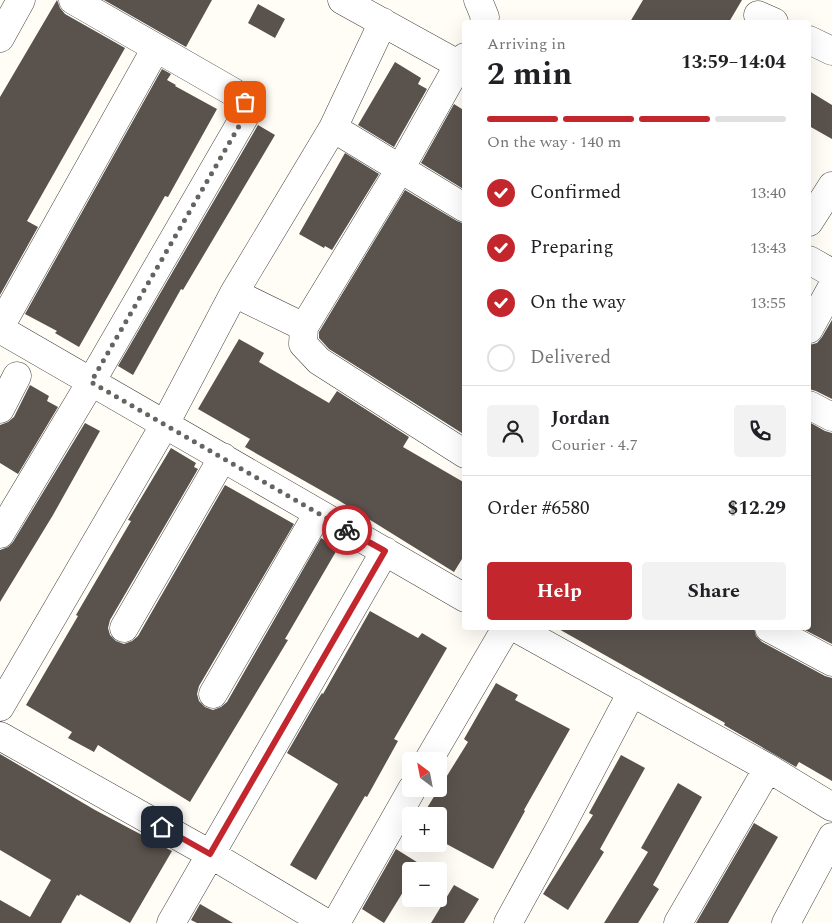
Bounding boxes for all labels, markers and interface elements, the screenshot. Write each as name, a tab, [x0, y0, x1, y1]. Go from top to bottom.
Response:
text: Arriving in	[487, 32, 566, 56]
text: 13:59–14:04	[681, 48, 786, 77]
text: 2 min	[487, 50, 572, 99]
pin	[224, 81, 266, 123]
icon: bag	[231, 88, 259, 116]
text: On the way · 140 m	[487, 130, 621, 154]
text: Confirmed	[530, 178, 621, 207]
icon: check	[487, 179, 515, 207]
text: 13:40	[750, 181, 786, 205]
text: Preparing	[530, 233, 614, 262]
icon: check	[487, 234, 515, 262]
text: 13:43	[750, 236, 786, 260]
text: On the way	[530, 288, 626, 317]
icon: check	[487, 289, 515, 317]
text: 13:55	[750, 291, 786, 315]
text: Delivered	[530, 343, 611, 372]
text: Jordan	[551, 404, 610, 433]
button: person	[487, 405, 539, 457]
button: phone	[734, 405, 786, 457]
text: Courier · 4.7	[551, 433, 638, 457]
text: Order #6580	[487, 494, 590, 523]
text: $12.29	[728, 494, 786, 523]
courier	[322, 505, 372, 555]
icon: bike	[333, 516, 361, 544]
button: Help	[487, 562, 632, 620]
button: Share	[642, 562, 786, 620]
north arrow	[402, 752, 448, 798]
map controls	[402, 752, 447, 907]
pin	[141, 806, 183, 848]
button: +	[402, 807, 447, 852]
icon: home	[148, 813, 176, 841]
button: −	[402, 862, 447, 907]

